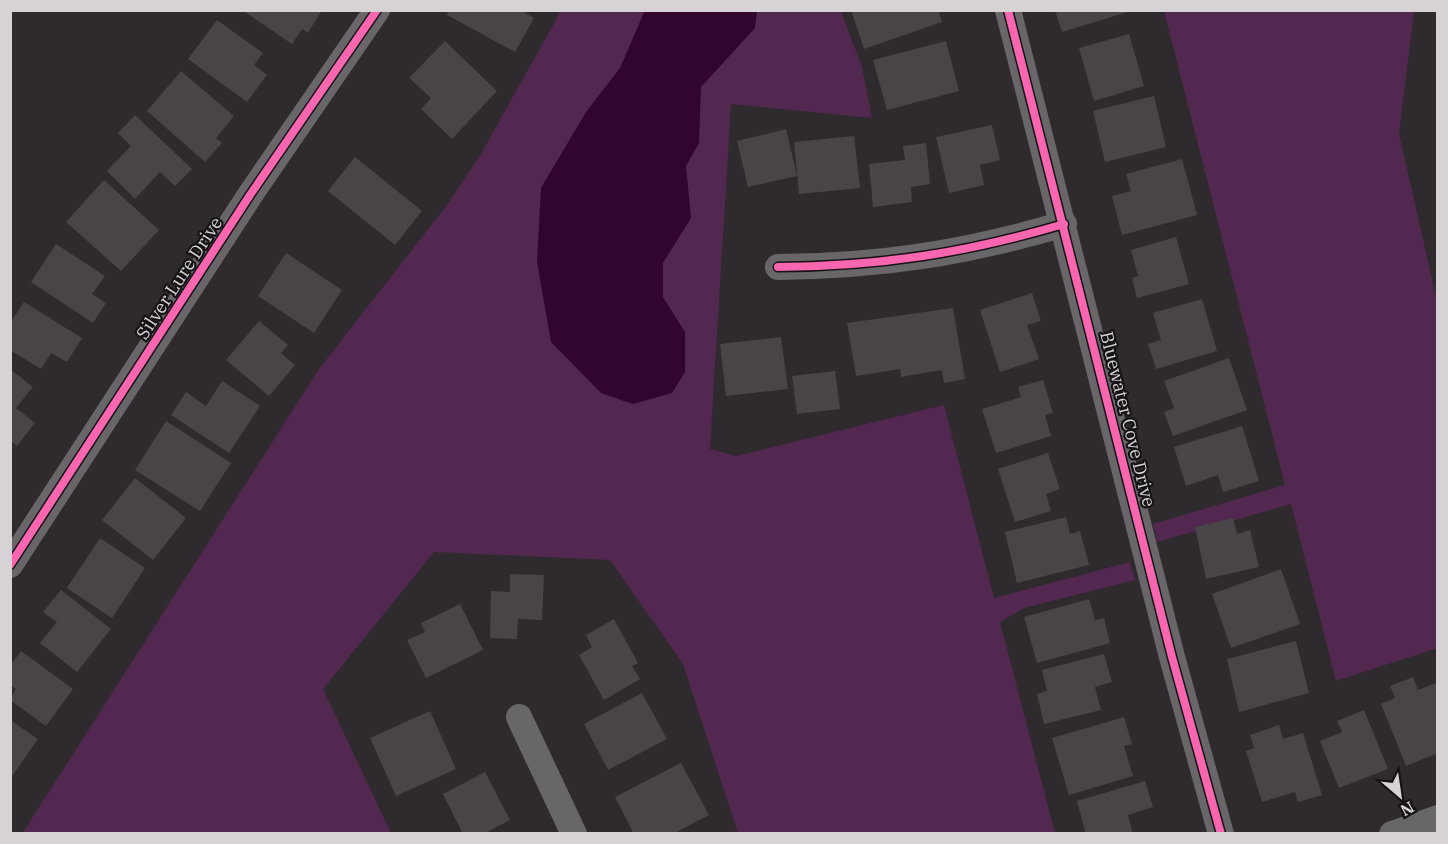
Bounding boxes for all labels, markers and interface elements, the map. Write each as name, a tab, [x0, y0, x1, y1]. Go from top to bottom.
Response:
street label: Silver Lure Drive	[131, 212, 227, 344]
street label: Bluewater Cove Drive	[1095, 329, 1161, 509]
north arrow	[1370, 766, 1430, 826]
text: N	[1397, 797, 1418, 821]

